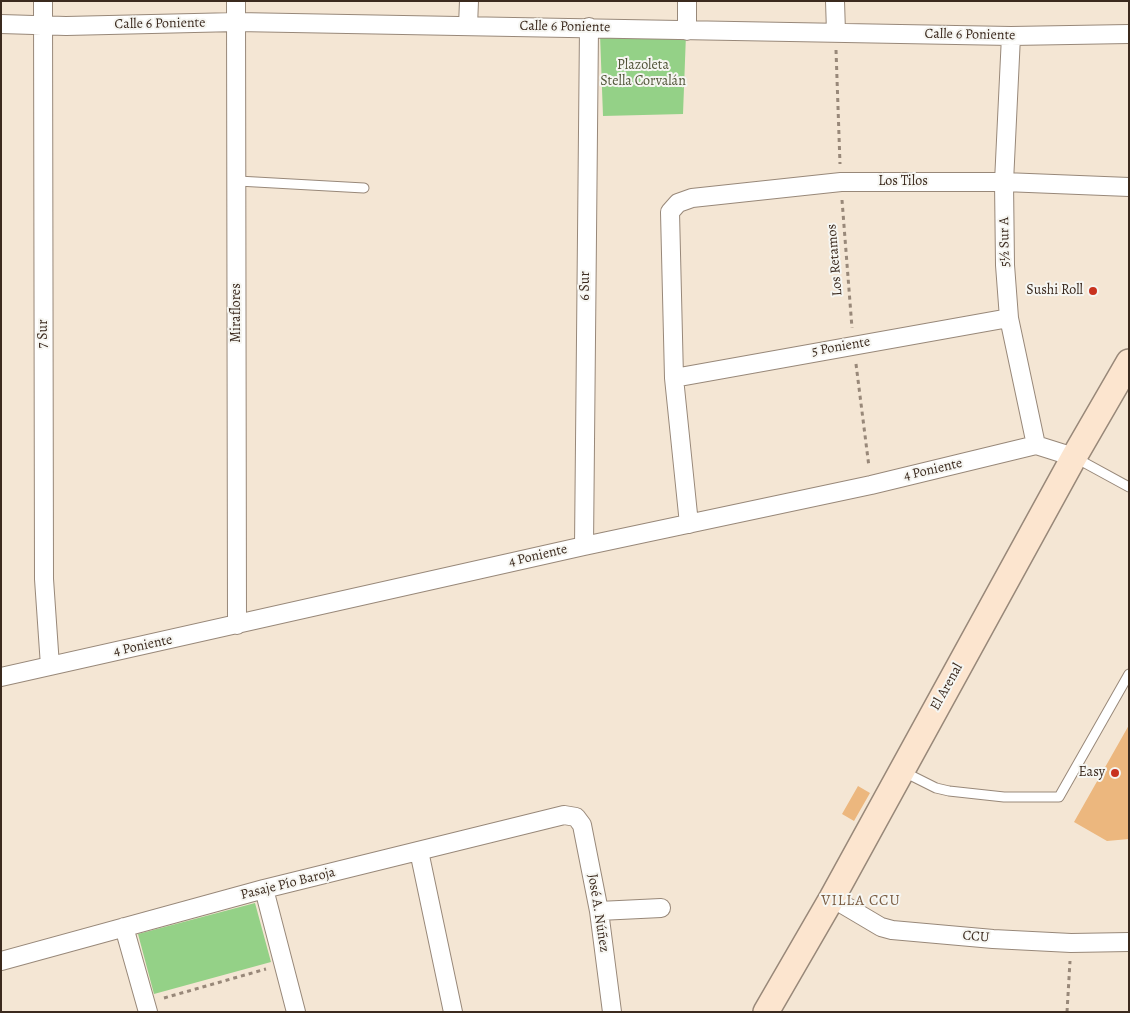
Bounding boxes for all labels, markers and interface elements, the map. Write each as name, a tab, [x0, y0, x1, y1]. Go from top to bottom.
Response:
street label: Calle 6 Poniente	[114, 15, 206, 33]
street label: Calle 6 Poniente	[519, 18, 611, 36]
street label: Calle 6 Poniente	[924, 26, 1016, 44]
park label: Plazoleta Stella Corvalán	[600, 58, 686, 90]
street label: Los Tilos	[878, 174, 928, 190]
street label: 5½ Sur A	[996, 217, 1014, 267]
street label: Los Retamos	[823, 223, 847, 297]
street label: 6 Sur	[578, 271, 594, 301]
street label: Miraflores	[229, 283, 245, 343]
place label: Sushi Roll	[1026, 283, 1083, 299]
marker: Sushi Roll	[1087, 285, 1099, 297]
street label: 7 Sur	[36, 319, 52, 349]
street label: 5 Poniente	[810, 334, 872, 360]
street label: 4 Poniente	[902, 455, 964, 485]
street label: 4 Poniente	[507, 541, 569, 571]
street label: 4 Poniente	[112, 632, 174, 660]
street label: El Arenal	[927, 660, 967, 714]
place label: Easy	[1079, 765, 1105, 781]
marker: Easy	[1109, 767, 1121, 779]
street label: Pasaje Pío Baroja	[239, 864, 337, 904]
street label: José A. Núñez	[584, 873, 612, 953]
district label: VILLA CCU	[820, 892, 902, 910]
street label: CCU	[962, 927, 990, 947]

